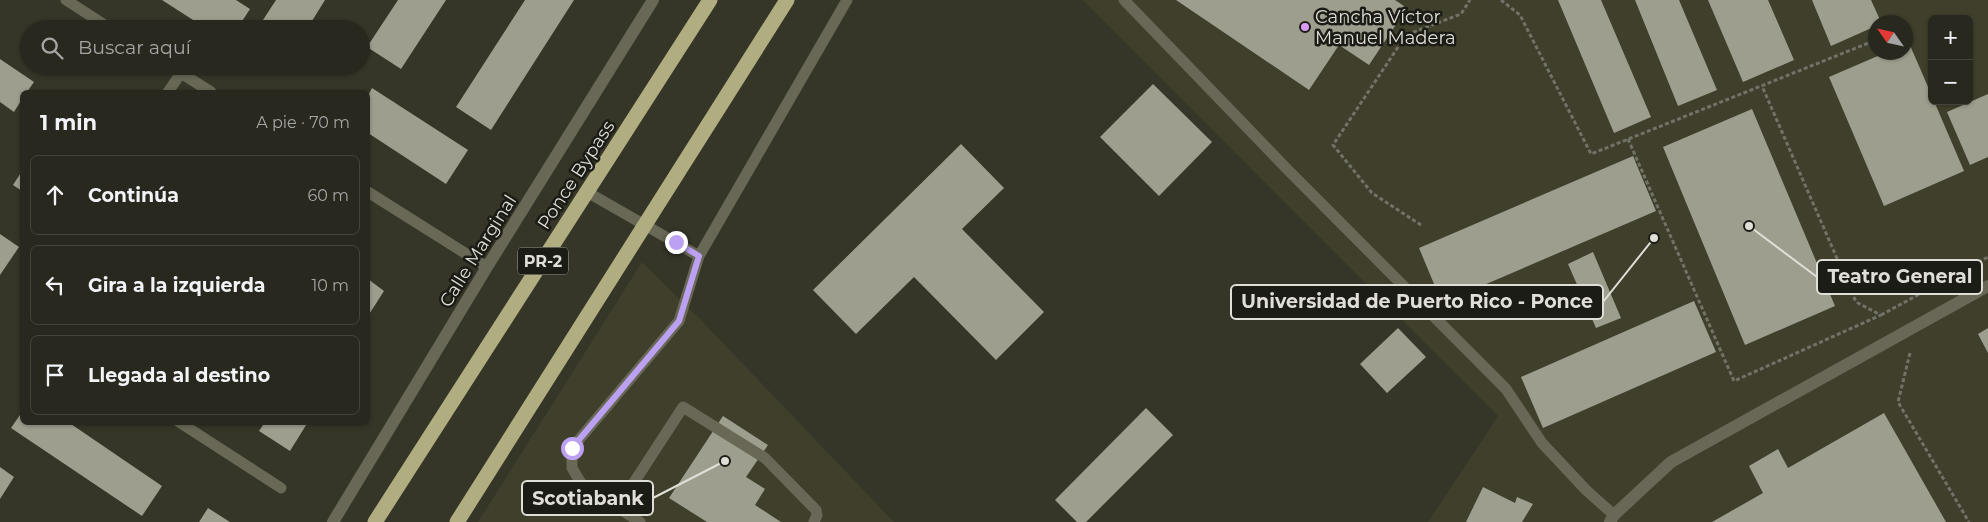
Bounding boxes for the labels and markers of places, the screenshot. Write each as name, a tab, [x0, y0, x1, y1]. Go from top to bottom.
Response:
place label: Cancha Víctor Manuel Madera	[1315, 6, 1456, 49]
marker: Cancha Víctor Manuel Madera	[1299, 21, 1311, 33]
callout: Teatro General	[1817, 260, 1982, 294]
callout: Universidad de Puerto Rico - Ponce	[1231, 285, 1603, 319]
callout: Scotiabank	[522, 481, 653, 515]

